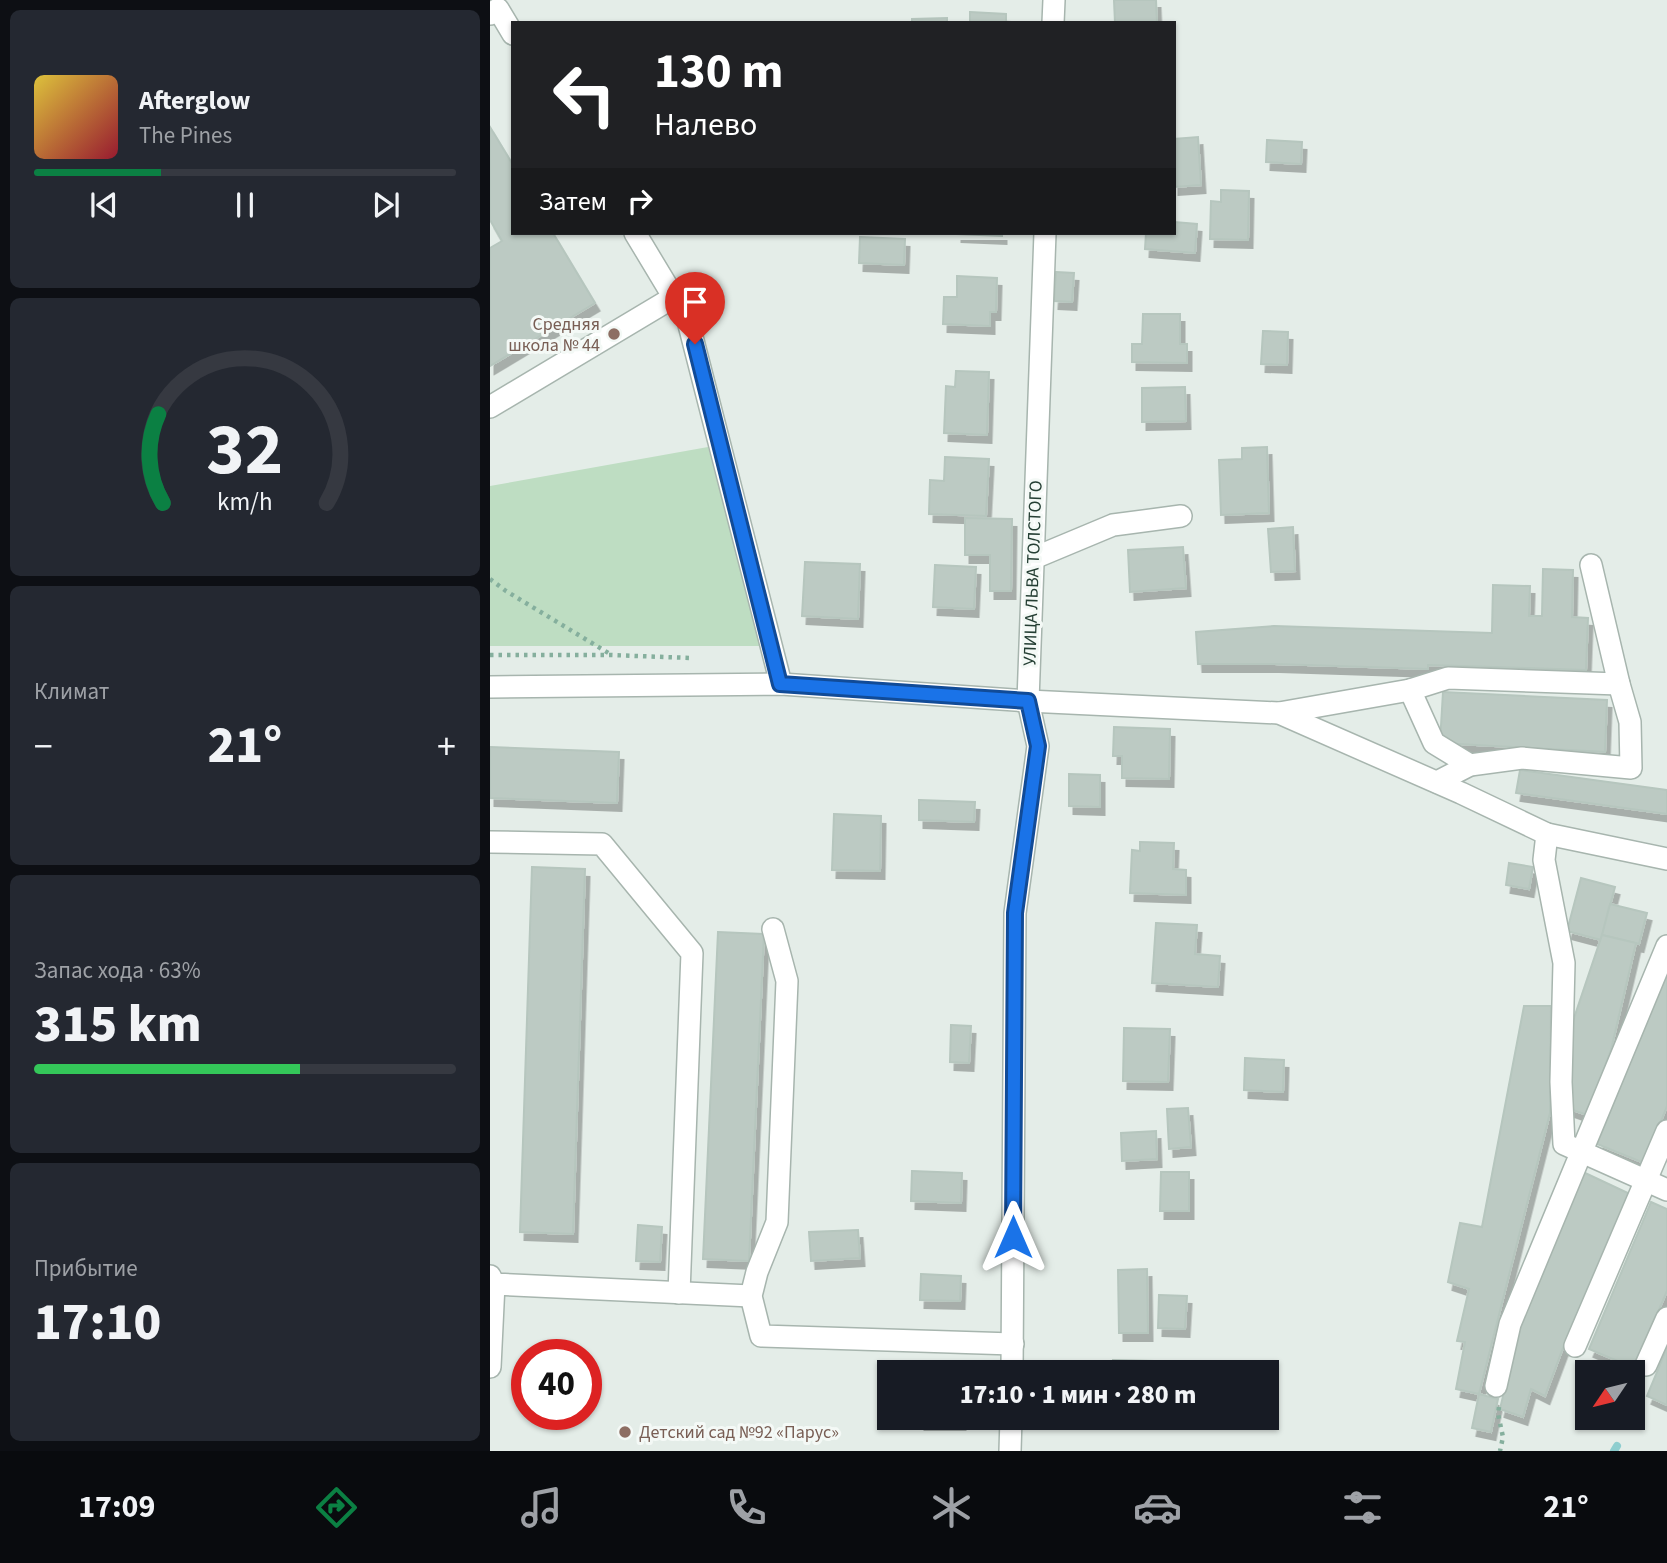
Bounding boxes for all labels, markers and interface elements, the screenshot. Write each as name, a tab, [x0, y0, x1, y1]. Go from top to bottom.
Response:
text: 130 m	[654, 37, 783, 107]
icon: left	[539, 49, 630, 140]
text: Afterglow	[139, 82, 250, 119]
text: Налево	[654, 102, 757, 148]
text: The Pines	[139, 119, 232, 152]
icon: right	[621, 182, 659, 220]
text: Затем	[539, 183, 607, 220]
icon: previous	[85, 186, 123, 224]
icon: pause	[226, 186, 264, 224]
icon: next	[367, 186, 405, 224]
pin	[665, 272, 725, 344]
icon: arrive	[676, 283, 714, 321]
place label: Средняя школа № 44	[508, 312, 600, 358]
marker: Средняя школа № 44	[606, 326, 622, 342]
text: 32	[207, 399, 283, 503]
street label: УЛИЦА ЛЬВА ТОЛСТОГО	[1017, 480, 1049, 666]
text: km/h	[217, 484, 273, 520]
text: Климат	[34, 675, 109, 708]
text: 21°	[208, 709, 282, 783]
text: −	[34, 720, 53, 774]
text: +	[437, 720, 456, 774]
text: Запас хода · 63%	[34, 954, 201, 987]
text: 315 km	[34, 988, 202, 1062]
position arrow	[976, 1200, 1050, 1274]
text: Прибытие	[34, 1252, 138, 1285]
text: 17:10	[34, 1286, 161, 1360]
speed limit sign: 40	[511, 1339, 602, 1430]
north arrow	[1575, 1360, 1645, 1430]
map controls	[1575, 1360, 1645, 1430]
text: 17:10 · 1 мин · 280 m	[960, 1376, 1196, 1413]
place label: Детский сад №92 «Парус»	[639, 1420, 839, 1445]
marker: Детский сад №92 «Парус»	[617, 1424, 633, 1440]
icon: directions	[312, 1483, 361, 1532]
icon: music	[517, 1483, 566, 1532]
icon: phone	[722, 1483, 771, 1532]
icon: climate	[927, 1483, 976, 1532]
icon: car	[1133, 1483, 1182, 1532]
icon: filters	[1338, 1483, 1387, 1532]
text: 17:09	[78, 1484, 155, 1530]
text: 21°	[1543, 1484, 1589, 1530]

